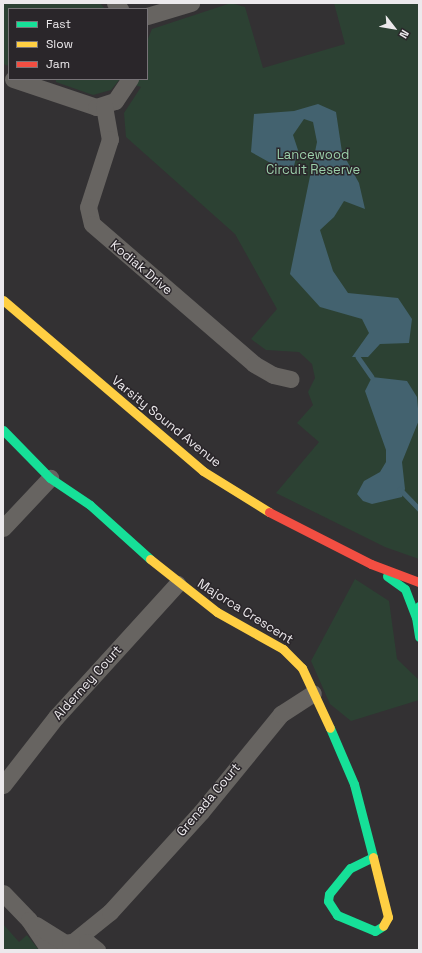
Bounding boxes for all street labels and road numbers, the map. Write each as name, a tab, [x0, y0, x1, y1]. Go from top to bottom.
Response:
street label: Kodiak Drive	[107, 238, 175, 298]
street label: Varsity Sound Avenue	[108, 373, 224, 471]
street label: Majorca Crescent	[194, 576, 296, 648]
street label: Alderney Court	[51, 643, 125, 723]
street label: Grenada Court	[174, 760, 244, 840]

